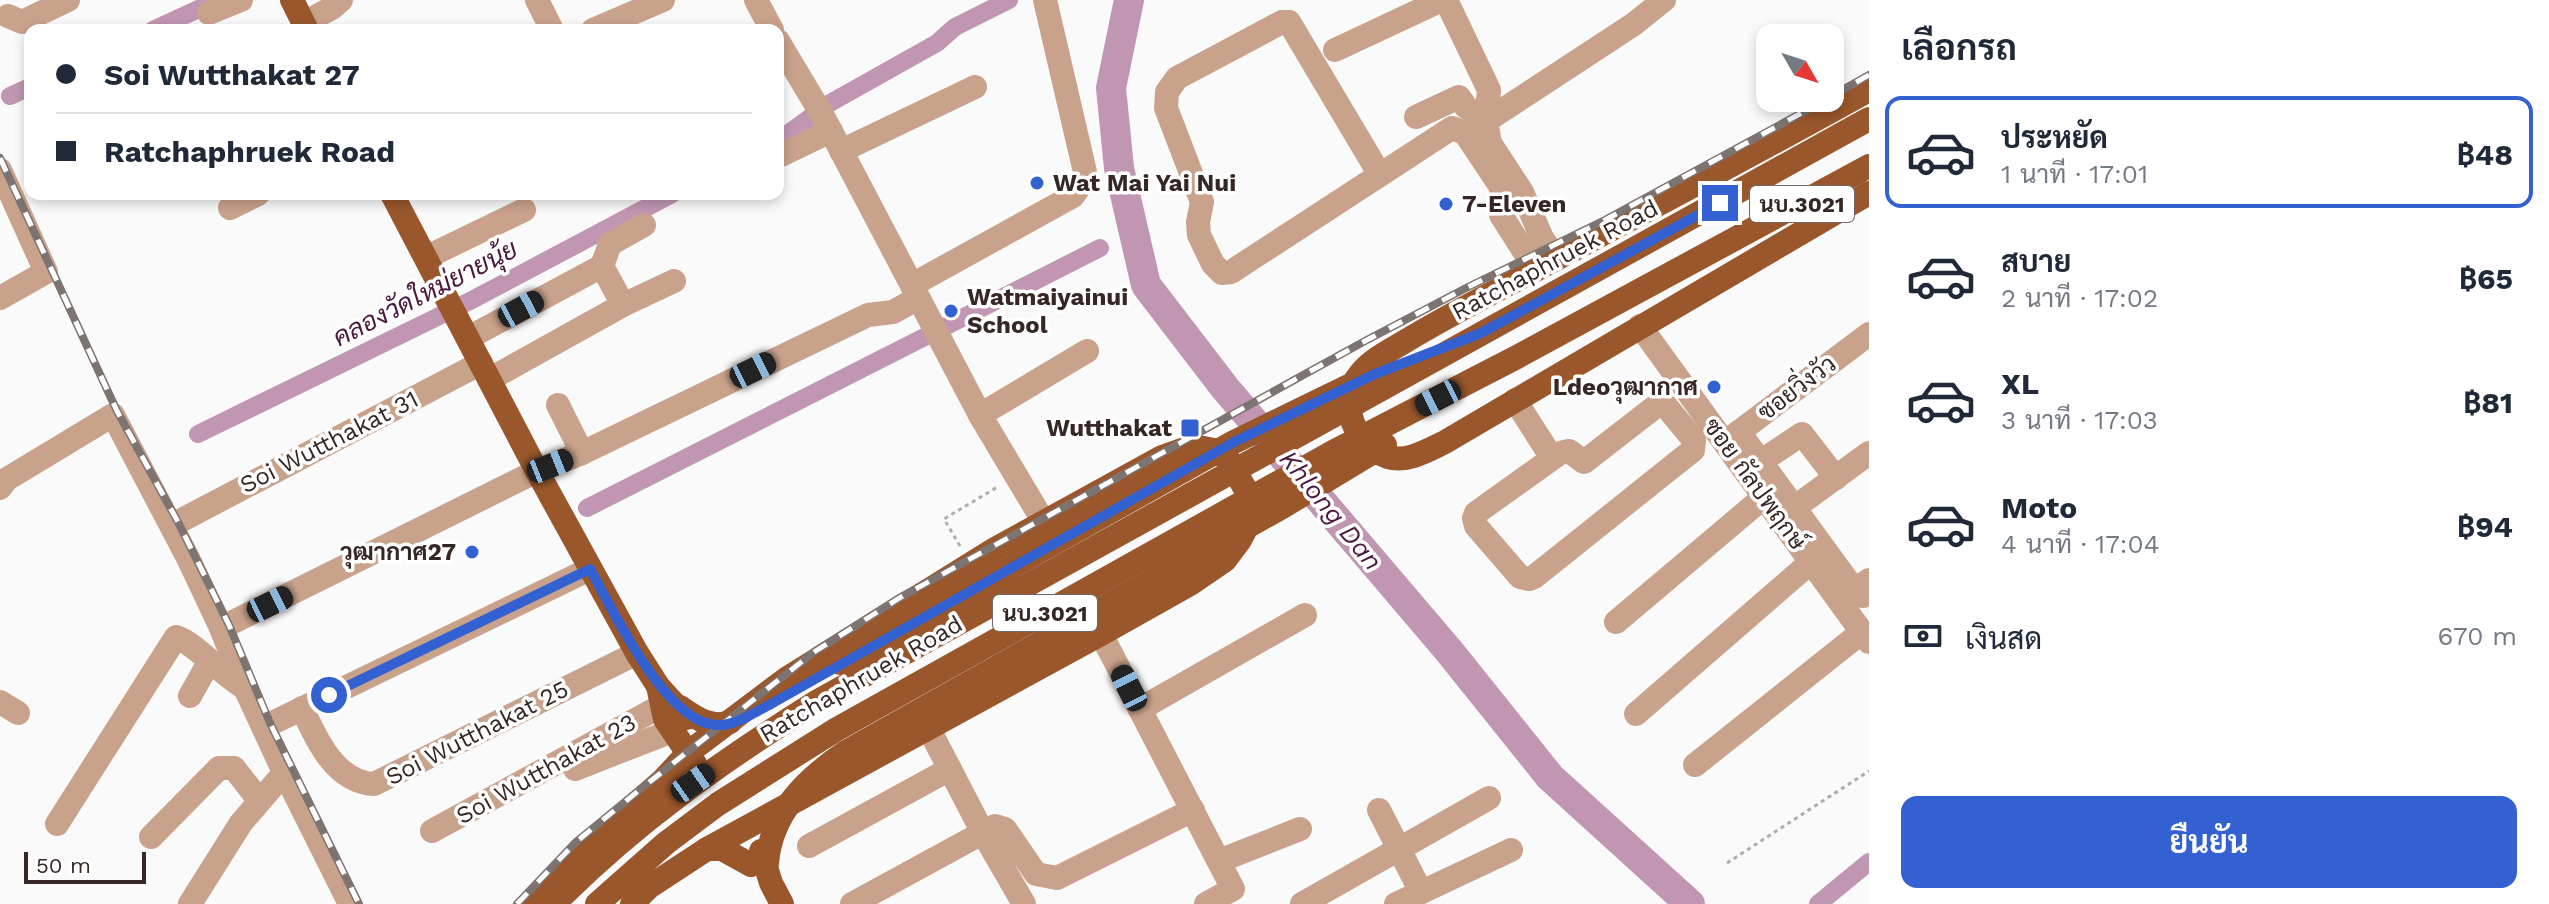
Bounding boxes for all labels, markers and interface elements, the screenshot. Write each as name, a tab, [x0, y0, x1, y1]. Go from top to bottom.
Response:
north arrow	[1756, 24, 1844, 112]
map controls	[1756, 24, 1844, 112]
text: เลือกรถ	[1901, 27, 2017, 69]
text: Soi Wutthakat 27	[104, 57, 360, 92]
icon: car	[1905, 116, 1977, 188]
text: ประหยัด	[2001, 120, 2108, 155]
text: Ratchaphruek Road	[104, 134, 395, 169]
text: ฿48	[2457, 137, 2513, 172]
text: 1 นาที · 17:01	[2001, 159, 2148, 189]
place label: Wat Mai Yai Nui	[1053, 169, 1236, 197]
marker: Wat Mai Yai Nui	[1028, 174, 1046, 192]
route end	[1702, 185, 1738, 221]
road number: นบ.3021	[1750, 186, 1854, 222]
place label: 7-Eleven	[1462, 190, 1566, 218]
street label: Ratchaphruek Road	[1447, 194, 1663, 326]
marker: 7-Eleven	[1437, 195, 1455, 213]
water label: คลองวัดใหม่ยายนุ้ย	[327, 233, 524, 355]
icon: car	[1905, 240, 1977, 312]
text: สบาย	[2001, 244, 2071, 279]
text: ฿65	[2459, 261, 2513, 296]
place label: Watmaiyainui School	[967, 283, 1128, 339]
text: 2 นาที · 17:02	[2001, 283, 2158, 313]
car	[494, 287, 548, 331]
marker: Watmaiyainui School	[942, 302, 960, 320]
street label: ซอยวิ่งวัว	[1749, 345, 1842, 426]
car	[726, 349, 780, 391]
icon: car	[1905, 364, 1977, 436]
text: XL	[2001, 366, 2039, 401]
place label: Ldeoวุฒากาศ	[1553, 373, 1698, 404]
car	[1411, 376, 1465, 420]
marker: Ldeoวุฒากาศ	[1705, 378, 1723, 396]
street label: Soi Wutthakat 31	[235, 385, 423, 499]
text: ฿81	[2463, 385, 2513, 420]
text: 3 นาที · 17:03	[2001, 405, 2158, 435]
street label: ซอย กัลปพฤกษ์	[1698, 412, 1814, 556]
place label: Wutthakat	[1046, 414, 1173, 442]
marker: Wutthakat	[1179, 417, 1201, 439]
water label: Khlong Dan	[1274, 444, 1388, 576]
car	[523, 446, 577, 486]
icon: car	[1905, 488, 1977, 560]
text: Moto	[2001, 490, 2077, 525]
text: ฿94	[2457, 509, 2513, 544]
text: 4 นาที · 17:04	[2001, 529, 2160, 559]
place label: วุฒากาศ27	[340, 538, 456, 569]
marker: วุฒากาศ27	[463, 543, 481, 561]
car	[243, 583, 297, 625]
road number: นบ.3021	[993, 595, 1097, 631]
street label: Ratchaphruek Road	[755, 610, 967, 748]
icon: cash	[1901, 614, 1945, 658]
text: เงินสด	[1965, 621, 2042, 656]
text: 670 m	[2438, 621, 2517, 651]
car	[1107, 661, 1151, 715]
street label: Soi Wutthakat 25	[381, 675, 573, 791]
route start	[311, 677, 347, 713]
street label: Soi Wutthakat 23	[451, 708, 641, 830]
car	[666, 759, 720, 807]
button: ยืนยัน	[1901, 796, 2517, 888]
scale bar	[24, 848, 146, 884]
text: 50 m	[36, 853, 91, 878]

